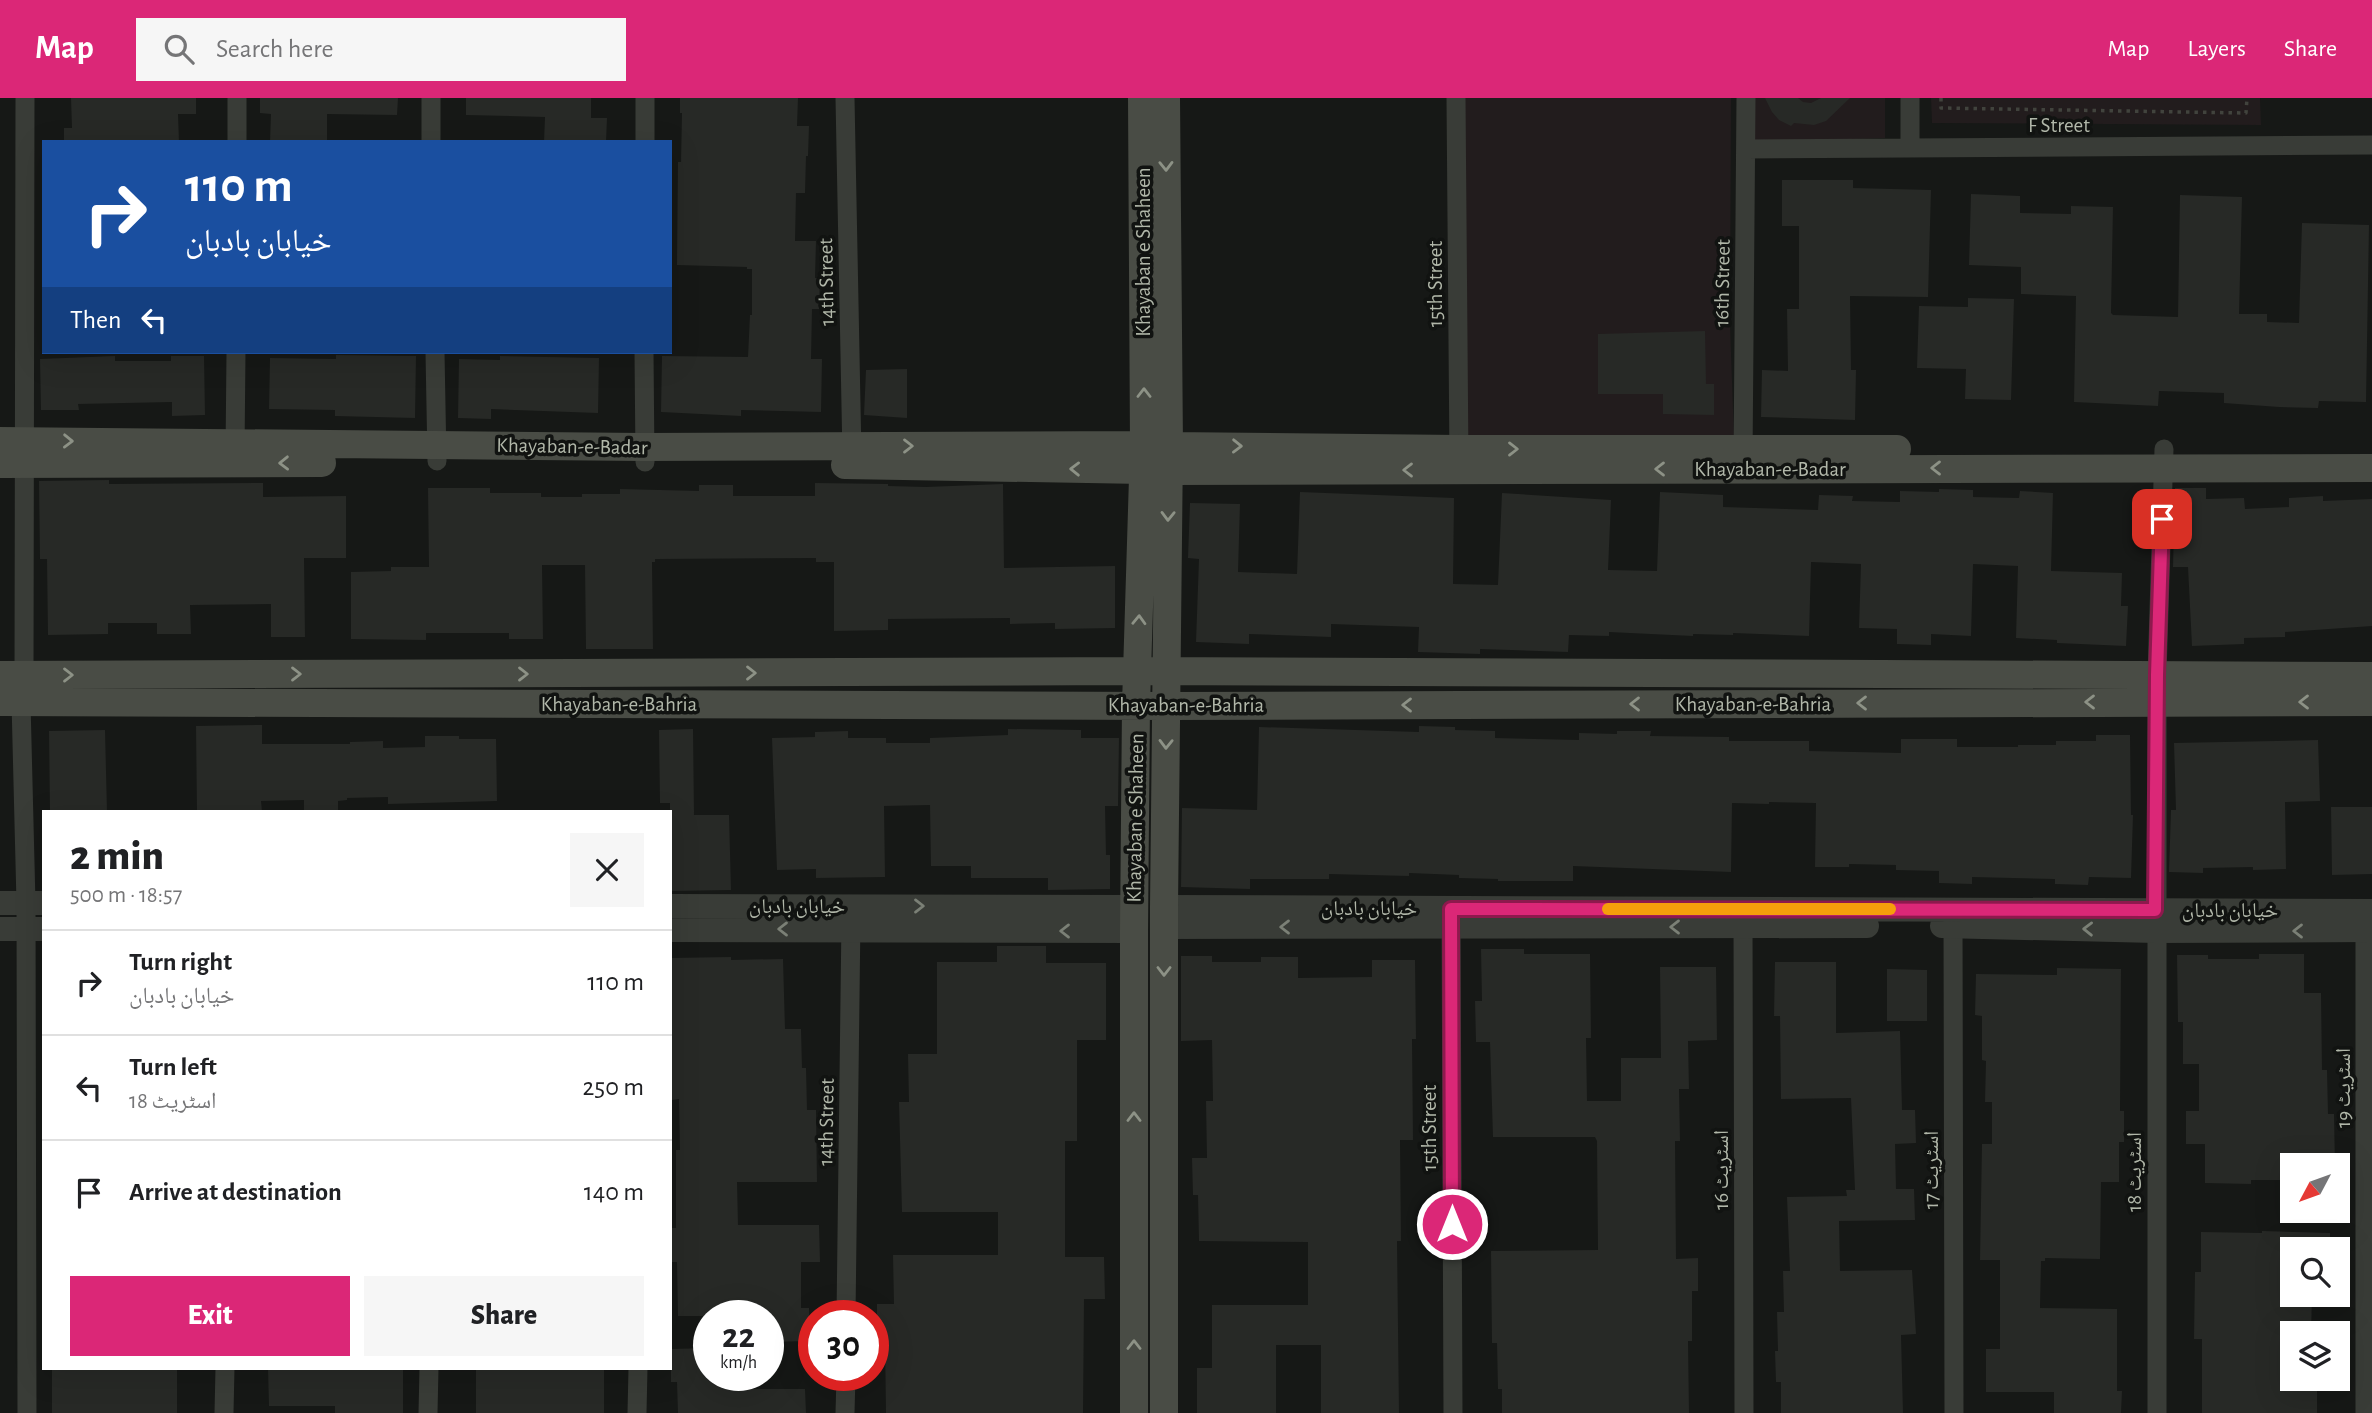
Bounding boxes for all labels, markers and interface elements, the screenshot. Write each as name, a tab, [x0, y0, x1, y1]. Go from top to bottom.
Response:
search box	[136, 18, 626, 81]
icon: search	[160, 30, 198, 68]
text: Map	[35, 32, 94, 65]
text: Search here	[216, 36, 334, 62]
text: Map	[2107, 37, 2149, 61]
text: Layers	[2187, 37, 2246, 61]
text: Share	[2284, 37, 2337, 61]
street label: F Street	[2028, 115, 2090, 136]
one-way arrow	[1159, 161, 1174, 172]
text: 110 m	[185, 162, 293, 211]
street label: Khayaban e Shaheen	[1133, 167, 1154, 337]
icon: right	[70, 168, 161, 259]
text: خیابان بادبان	[185, 225, 332, 257]
street label: 14th Street	[815, 238, 838, 326]
street label: 16th Street	[1711, 239, 1734, 327]
street label: 15th Street	[1425, 240, 1446, 327]
icon: left	[135, 301, 173, 339]
text: Then	[70, 307, 121, 333]
one-way arrow	[1136, 387, 1152, 398]
one-way arrow	[63, 434, 74, 449]
street label: Khayaban-e-Badar	[496, 435, 648, 458]
one-way arrow	[903, 438, 914, 454]
one-way arrow	[1232, 439, 1243, 454]
one-way arrow	[1509, 441, 1519, 457]
one-way arrow	[279, 456, 290, 471]
street label: Khayaban-e-Badar	[1694, 459, 1846, 480]
one-way arrow	[1931, 460, 1941, 476]
one-way arrow	[1070, 461, 1080, 477]
one-way arrow	[1654, 461, 1665, 477]
one-way arrow	[1402, 462, 1413, 478]
pin	[2132, 489, 2192, 549]
icon: arrive	[2143, 500, 2181, 538]
one-way arrow	[1160, 511, 1176, 522]
one-way arrow	[1132, 615, 1147, 626]
one-way arrow	[746, 665, 756, 681]
one-way arrow	[291, 666, 301, 682]
one-way arrow	[518, 666, 529, 681]
one-way arrow	[63, 667, 74, 683]
street label: Khayaban-e-Bahria	[541, 694, 698, 715]
street label: Khayaban-e-Bahria	[1675, 694, 1832, 715]
one-way arrow	[2084, 694, 2094, 710]
one-way arrow	[2298, 694, 2309, 710]
street label: Khayaban-e-Bahria	[1108, 695, 1265, 716]
one-way arrow	[1856, 695, 1867, 711]
one-way arrow	[1629, 696, 1639, 712]
one-way arrow	[1401, 697, 1412, 713]
street label: Khayaban e Shaheen	[1124, 733, 1147, 903]
one-way arrow	[1159, 738, 1174, 749]
button: close	[570, 833, 644, 907]
text: 2 min	[70, 835, 164, 877]
text: 500 m · 18:57	[70, 884, 182, 907]
street label: خیابان بادبان	[749, 896, 845, 918]
one-way arrow	[914, 898, 924, 914]
street label: خیابان بادبان	[1321, 898, 1417, 920]
street label: خیابان بادبان	[2182, 900, 2278, 922]
one-way arrow	[1280, 919, 1290, 935]
one-way arrow	[1669, 919, 1680, 935]
one-way arrow	[777, 921, 787, 937]
one-way arrow	[2082, 922, 2093, 937]
one-way arrow	[1060, 923, 1070, 939]
one-way arrow	[2292, 923, 2303, 939]
text: Turn right	[129, 949, 232, 975]
icon: right	[70, 964, 108, 1002]
one-way arrow	[1156, 966, 1172, 977]
text: 110 m	[587, 969, 644, 995]
text: خیابان بادبان	[129, 985, 234, 1008]
street label: اسٹریٹ 19	[2333, 1048, 2354, 1128]
text: Turn left	[129, 1054, 217, 1080]
icon: left	[70, 1069, 108, 1107]
text: 250 m	[582, 1074, 644, 1100]
street label: 14th Street	[815, 1078, 838, 1166]
street label: 15th Street	[1419, 1084, 1440, 1171]
text: اسٹریٹ 18	[129, 1090, 216, 1113]
one-way arrow	[1126, 1112, 1142, 1122]
street label: اسٹریٹ 16	[1711, 1130, 1732, 1210]
street label: اسٹریٹ 17	[1921, 1131, 1942, 1209]
street label: اسٹریٹ 18	[2124, 1132, 2145, 1212]
north arrow	[2280, 1153, 2350, 1223]
map controls	[2280, 1153, 2350, 1391]
icon: arrive	[70, 1174, 108, 1212]
text: Arrive at destination	[129, 1179, 342, 1205]
text: 140 m	[584, 1179, 644, 1205]
position arrow	[1415, 1187, 1489, 1261]
button: search	[2280, 1237, 2350, 1307]
button: Exit	[70, 1276, 350, 1356]
button: Share	[364, 1276, 644, 1356]
speed limit sign: 30	[798, 1300, 889, 1391]
text: 22	[722, 1319, 755, 1354]
button: layers	[2280, 1321, 2350, 1391]
one-way arrow	[1126, 1339, 1142, 1350]
text: km/h	[720, 1354, 757, 1372]

